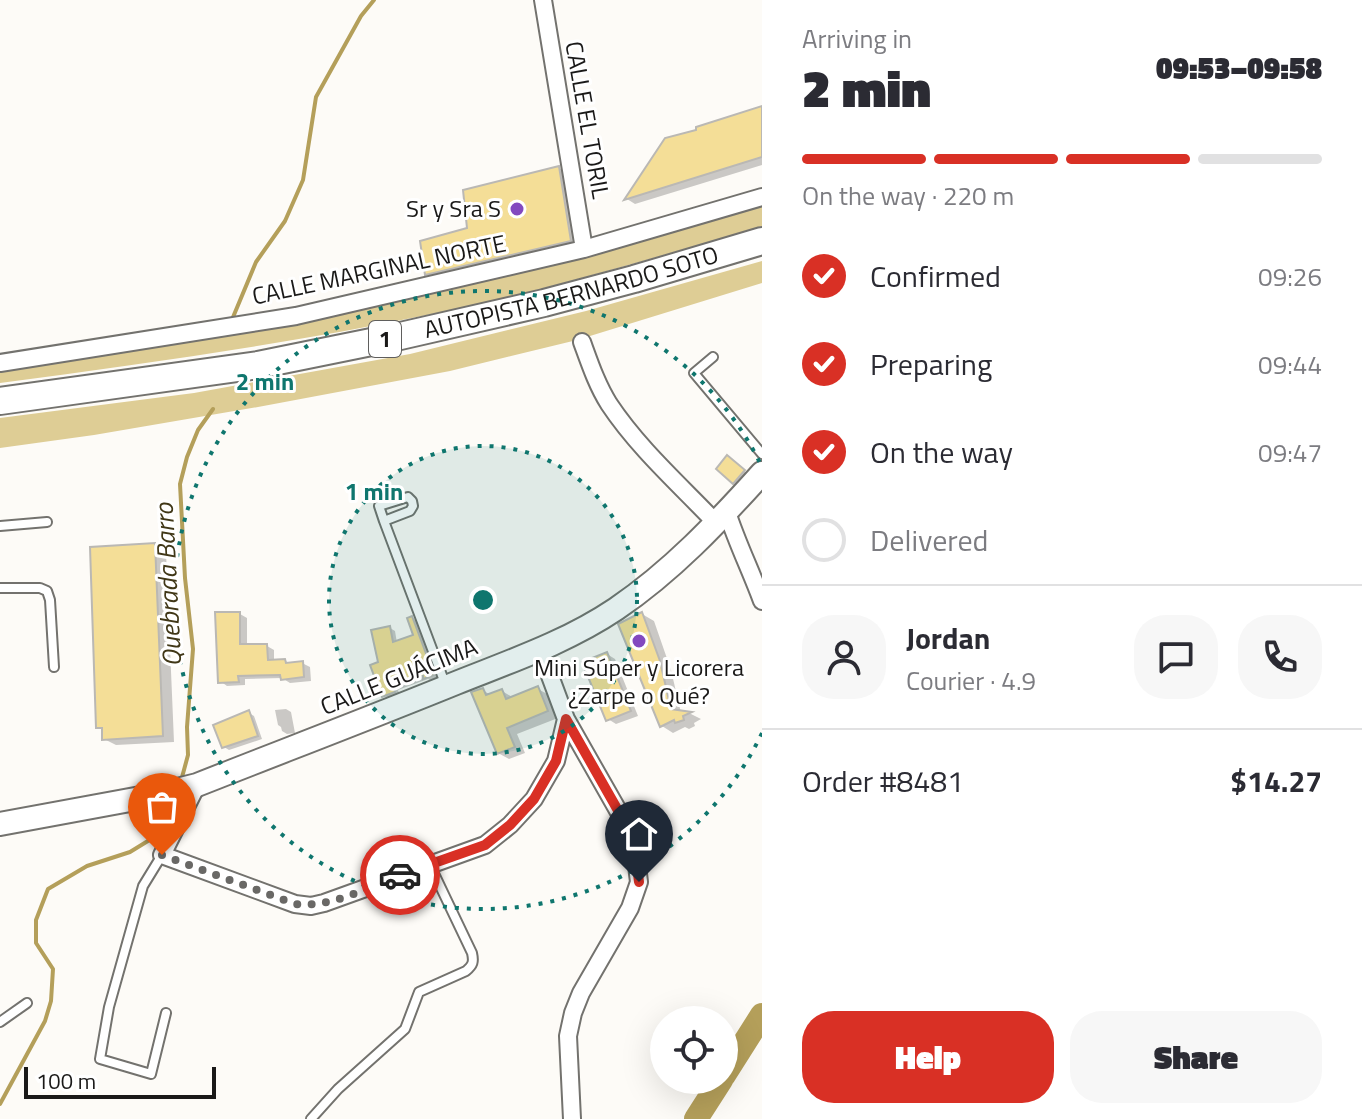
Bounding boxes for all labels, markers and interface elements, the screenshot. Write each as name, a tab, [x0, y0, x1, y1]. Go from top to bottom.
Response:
text: Arriving in	[802, 19, 912, 58]
street label: CALLE EL TORIL	[556, 38, 620, 202]
text: 09:53–09:58	[1156, 45, 1322, 91]
text: 2 min	[802, 48, 931, 127]
text: On the way · 220 m	[802, 176, 1014, 215]
place label: Sr y Sra S	[406, 190, 501, 226]
marker: Sr y Sra S	[508, 200, 526, 218]
street label: CALLE MARGINAL NORTE	[249, 225, 509, 314]
street label: AUTOPISTA BERNARDO SOTO	[420, 236, 722, 347]
text: Confirmed	[870, 253, 1001, 299]
icon: check	[802, 254, 846, 298]
text: 09:26	[1258, 257, 1322, 296]
road number: 1	[369, 321, 401, 357]
text: Preparing	[870, 341, 992, 387]
icon: check	[802, 342, 846, 386]
text: 09:44	[1258, 345, 1322, 384]
text: 2 min	[236, 363, 294, 399]
text: On the way	[870, 429, 1013, 475]
icon: check	[802, 430, 846, 474]
text: 09:47	[1258, 433, 1322, 472]
text: 1 min	[345, 473, 403, 509]
water label: Quebrada Barro	[144, 501, 191, 668]
text: Delivered	[870, 517, 988, 563]
centre of rings	[469, 586, 497, 614]
button: person	[802, 615, 886, 699]
text: Jordan	[906, 615, 990, 661]
button: chat	[1134, 615, 1218, 699]
button: phone	[1238, 615, 1322, 699]
street label: CALLE GUÁCIMA	[315, 628, 483, 724]
marker: Mini Súper y Licorera ¿Zarpe o Qué?	[630, 632, 648, 650]
place label: Mini Súper y Licorera ¿Zarpe o Qué?	[534, 649, 744, 713]
text: Courier · 4.9	[906, 661, 1036, 700]
text: Order #8481	[802, 758, 964, 804]
text: $14.27	[1230, 758, 1322, 804]
pin	[128, 773, 196, 855]
icon: bag	[140, 785, 184, 829]
pin	[605, 800, 673, 882]
icon: home	[617, 812, 661, 856]
courier	[360, 835, 440, 915]
icon: car	[378, 853, 422, 897]
map controls	[650, 1006, 738, 1094]
button: locate	[650, 1006, 738, 1094]
button: Help	[802, 1011, 1054, 1103]
button: Share	[1070, 1011, 1322, 1103]
scale bar	[24, 1063, 216, 1099]
text: 100 m	[36, 1064, 96, 1098]

